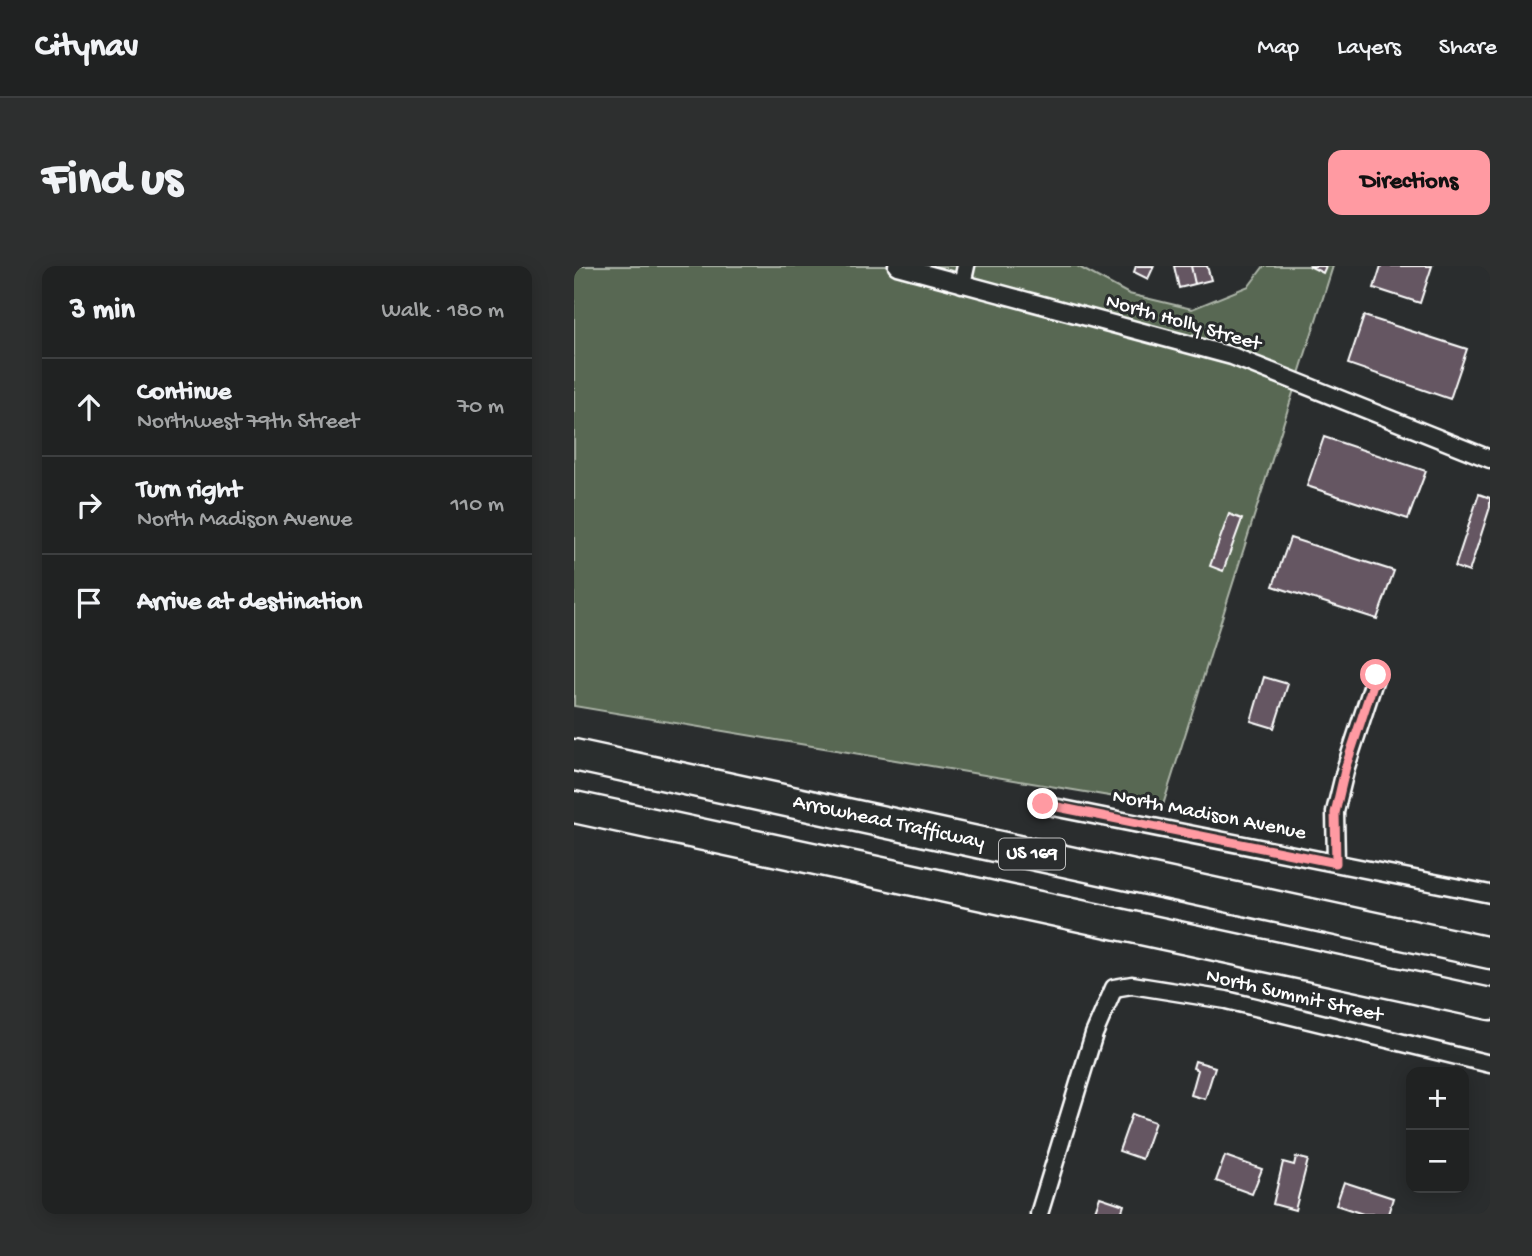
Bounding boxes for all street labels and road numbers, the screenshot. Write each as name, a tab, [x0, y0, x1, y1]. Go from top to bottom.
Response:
street label: North Holly Street	[1103, 290, 1266, 359]
street label: North Madison Avenue	[1110, 785, 1309, 847]
street label: Arrowhead Trafficway	[790, 790, 987, 856]
road number: US 169	[999, 838, 1065, 870]
street label: North Summit Street	[1203, 965, 1387, 1030]

